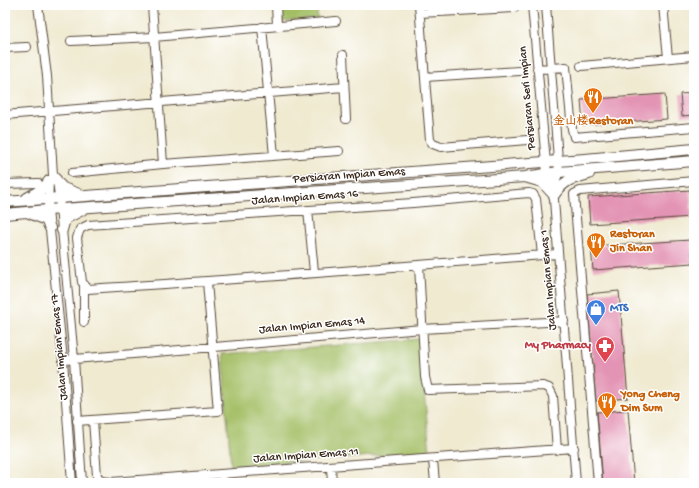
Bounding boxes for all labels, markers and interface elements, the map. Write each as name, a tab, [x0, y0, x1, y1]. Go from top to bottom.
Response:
street label: Persiaran Seri Impian	[516, 45, 540, 151]
restaurant icon: 金山楼Restoran	[582, 86, 604, 114]
place label: 金山楼Restoran	[553, 114, 634, 129]
street label: Persiaran Impian Emas	[291, 165, 406, 187]
street label: Jalan Impian Emas 16	[251, 187, 360, 209]
place label: Restoran Jin Shan	[609, 228, 655, 256]
street label: Jalan Impian Emas 1	[538, 229, 560, 331]
restaurant icon: Restoran Jin Shan	[585, 231, 607, 259]
street label: Jalan Impian Emas 17	[48, 292, 72, 401]
shop icon: MTS	[585, 298, 607, 326]
place label: MTS	[610, 302, 629, 316]
street label: Jalan Impian Emas 14	[258, 314, 366, 338]
pharmacy icon: My Pharmacy	[594, 335, 616, 363]
place label: My Pharmacy	[525, 339, 591, 353]
place label: Yong Cheng Dim Sum	[619, 388, 680, 416]
restaurant icon: Yong Cheng Dim Sum	[596, 391, 618, 419]
street label: Jalan Impian Emas 11	[253, 445, 359, 467]

